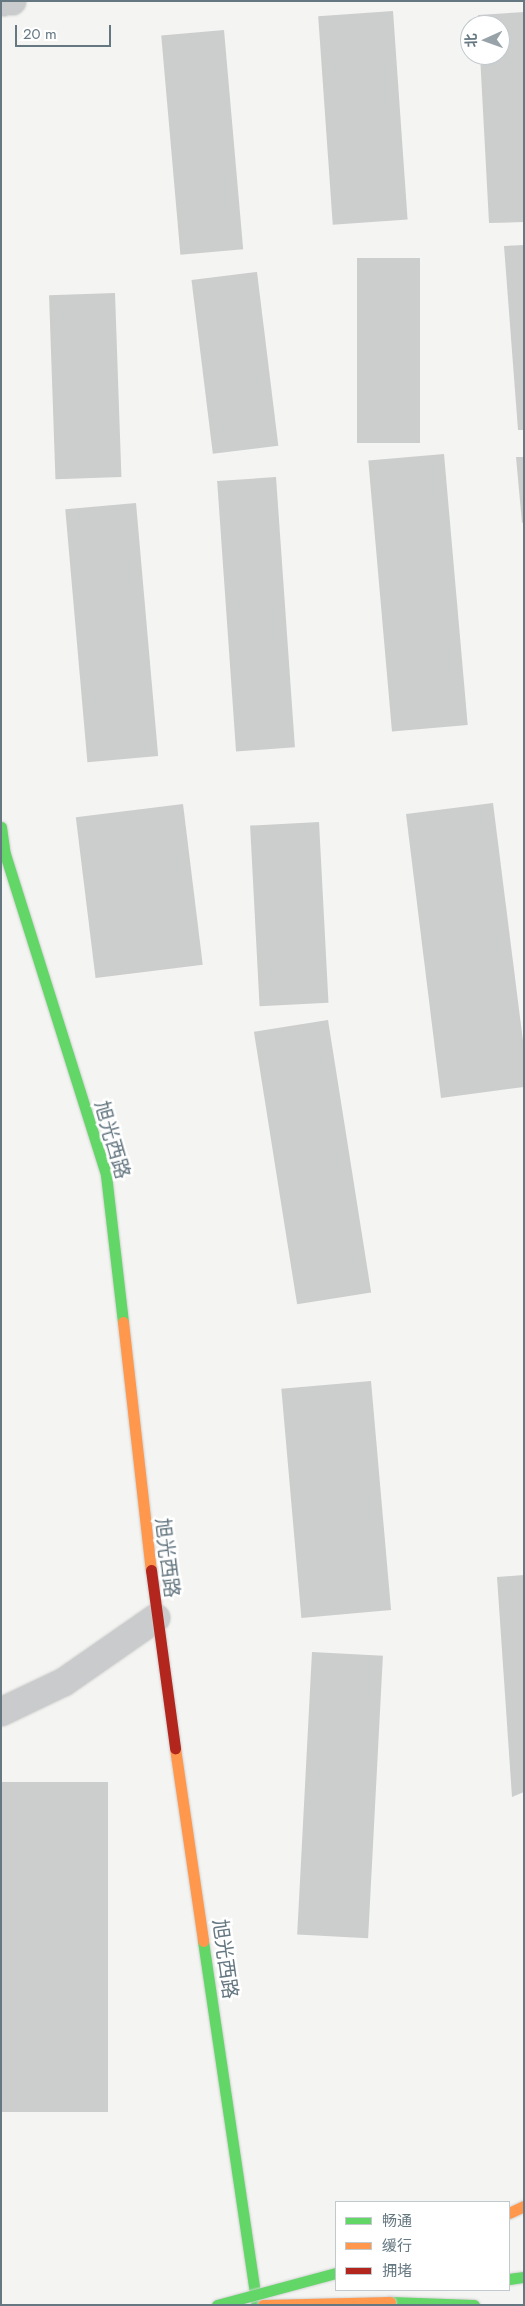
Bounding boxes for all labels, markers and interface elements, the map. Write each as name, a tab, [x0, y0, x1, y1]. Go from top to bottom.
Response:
scale bar	[18, 15, 114, 47]
north arrow	[460, 15, 510, 65]
text: 20 m	[23, 23, 57, 45]
text: 北	[461, 33, 481, 48]
street label: 旭光西路	[89, 1098, 135, 1182]
street label: 旭光西路	[150, 1517, 184, 1599]
street label: 旭光西路	[208, 1918, 242, 2000]
legend	[335, 2201, 510, 2291]
text: 畅通	[382, 2210, 412, 2232]
text: 缓行	[382, 2235, 412, 2257]
text: 拥堵	[382, 2260, 412, 2282]

